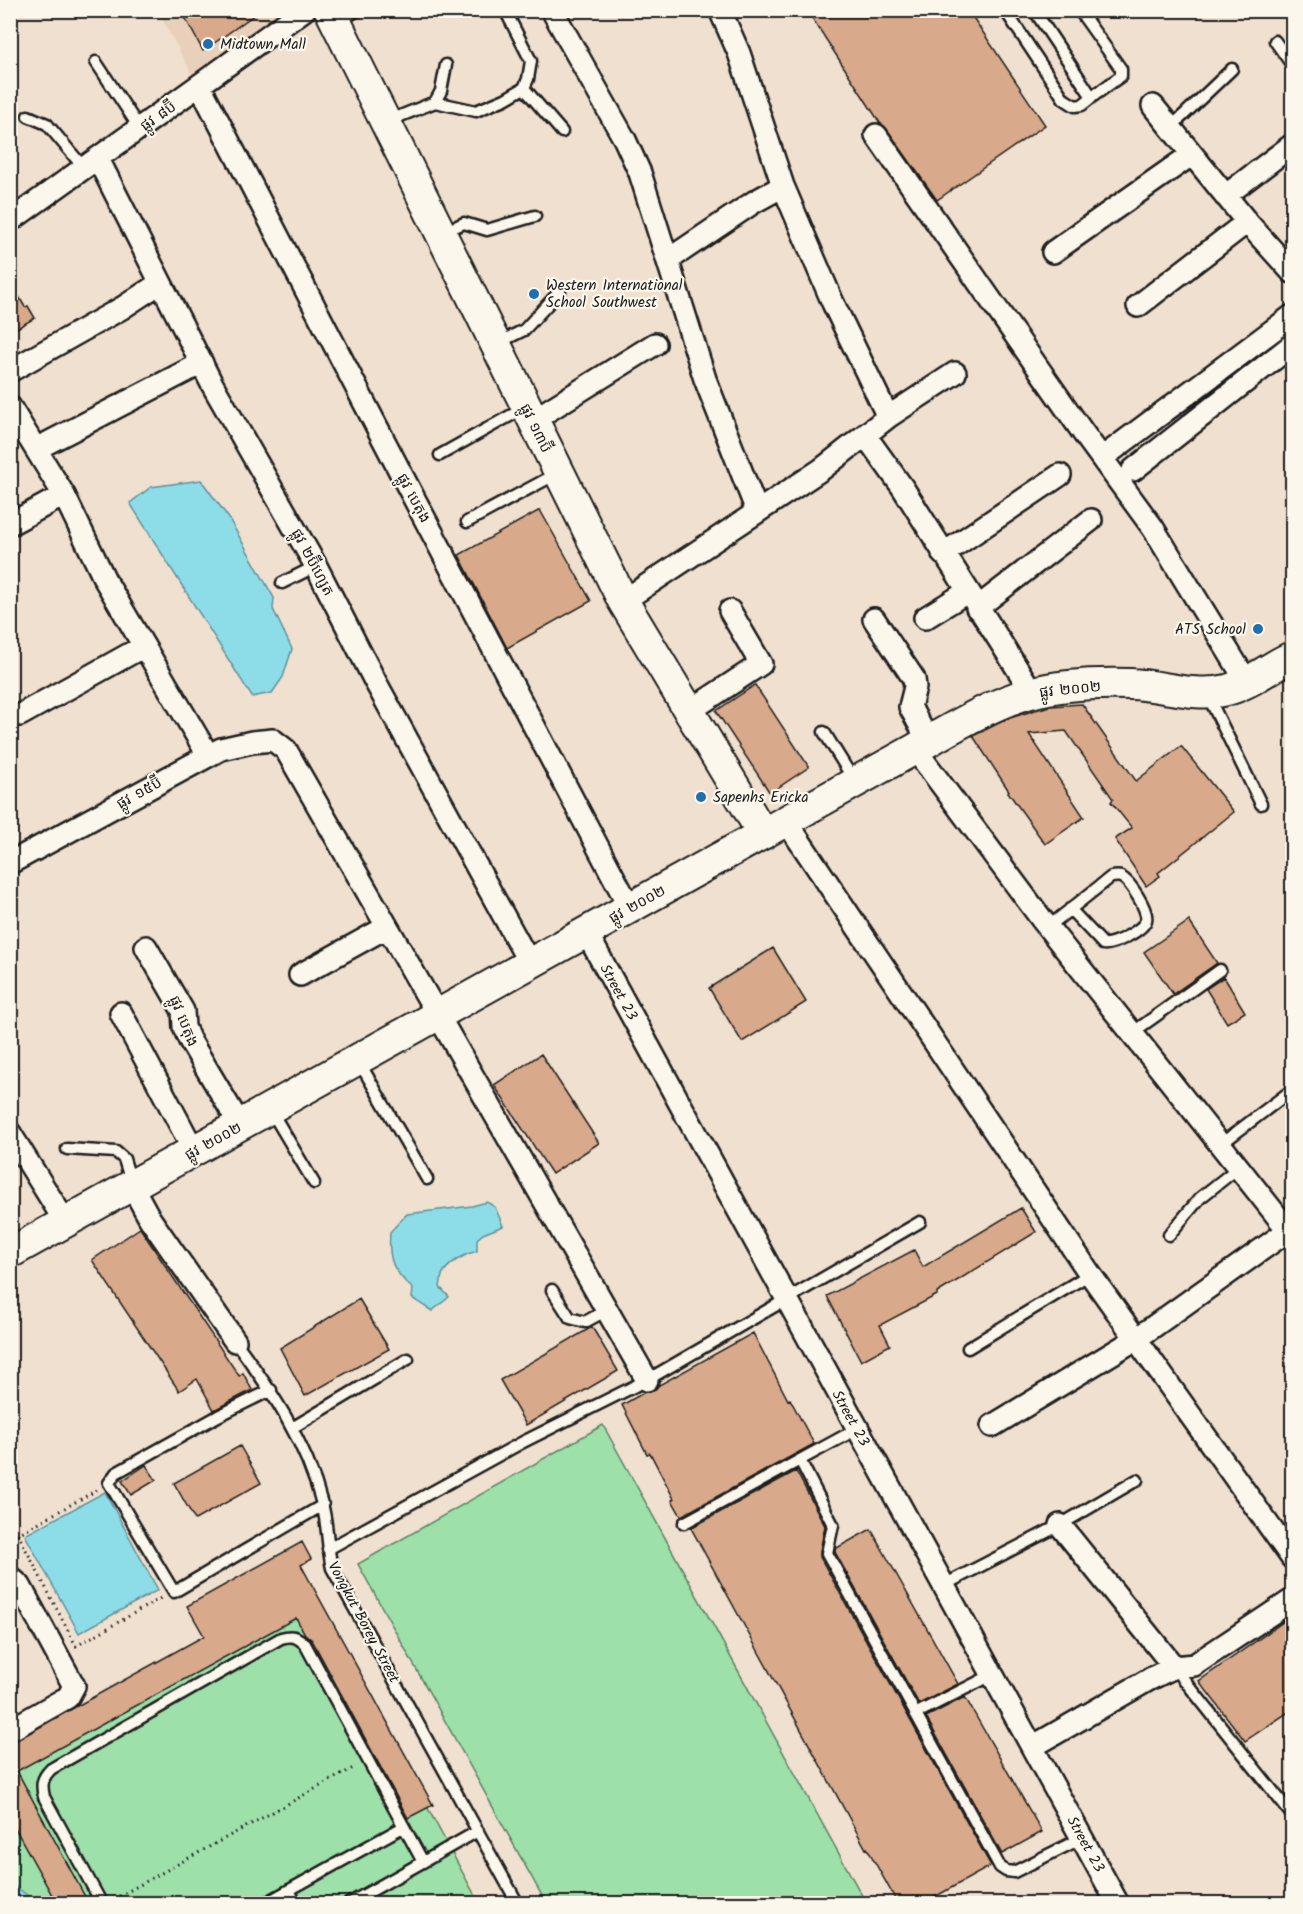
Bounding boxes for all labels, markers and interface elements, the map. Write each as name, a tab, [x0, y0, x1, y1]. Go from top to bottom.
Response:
place label: Midtown Mall	[220, 33, 306, 57]
marker: Midtown Mall	[201, 37, 215, 51]
street label: ផ្លូវ ៨ប៊ី	[136, 96, 182, 138]
place label: Western International School Southwest	[546, 274, 683, 315]
marker: Western International School Southwest	[527, 287, 541, 301]
street label: ផ្លូវ ១៣ប៊ី	[512, 400, 557, 457]
street label: ផ្លូវ បេតុង	[390, 469, 436, 528]
street label: ផ្លូវ ២ប៊ីហ្សេត	[284, 524, 340, 601]
place label: ATS School	[1175, 618, 1246, 642]
marker: ATS School	[1251, 622, 1265, 636]
street label: ផ្លូវ ២០០២	[1038, 675, 1102, 706]
street label: ផ្លូវ ១៥ប៊ី	[112, 771, 167, 817]
place label: Sapenhs Ericka	[713, 786, 808, 810]
marker: Sapenhs Ericka	[694, 790, 708, 804]
street label: ផ្លូវ ២០០២	[605, 879, 671, 931]
street label: Street 23	[593, 960, 644, 1026]
street label: ផ្លូវ បេតុង	[162, 992, 204, 1051]
street label: ផ្លូវ ២០០២	[181, 1116, 247, 1168]
street label: Street 23	[825, 1386, 876, 1452]
street label: Vongkut Borey Street	[321, 1557, 406, 1688]
street label: Street 23	[1060, 1812, 1111, 1878]

